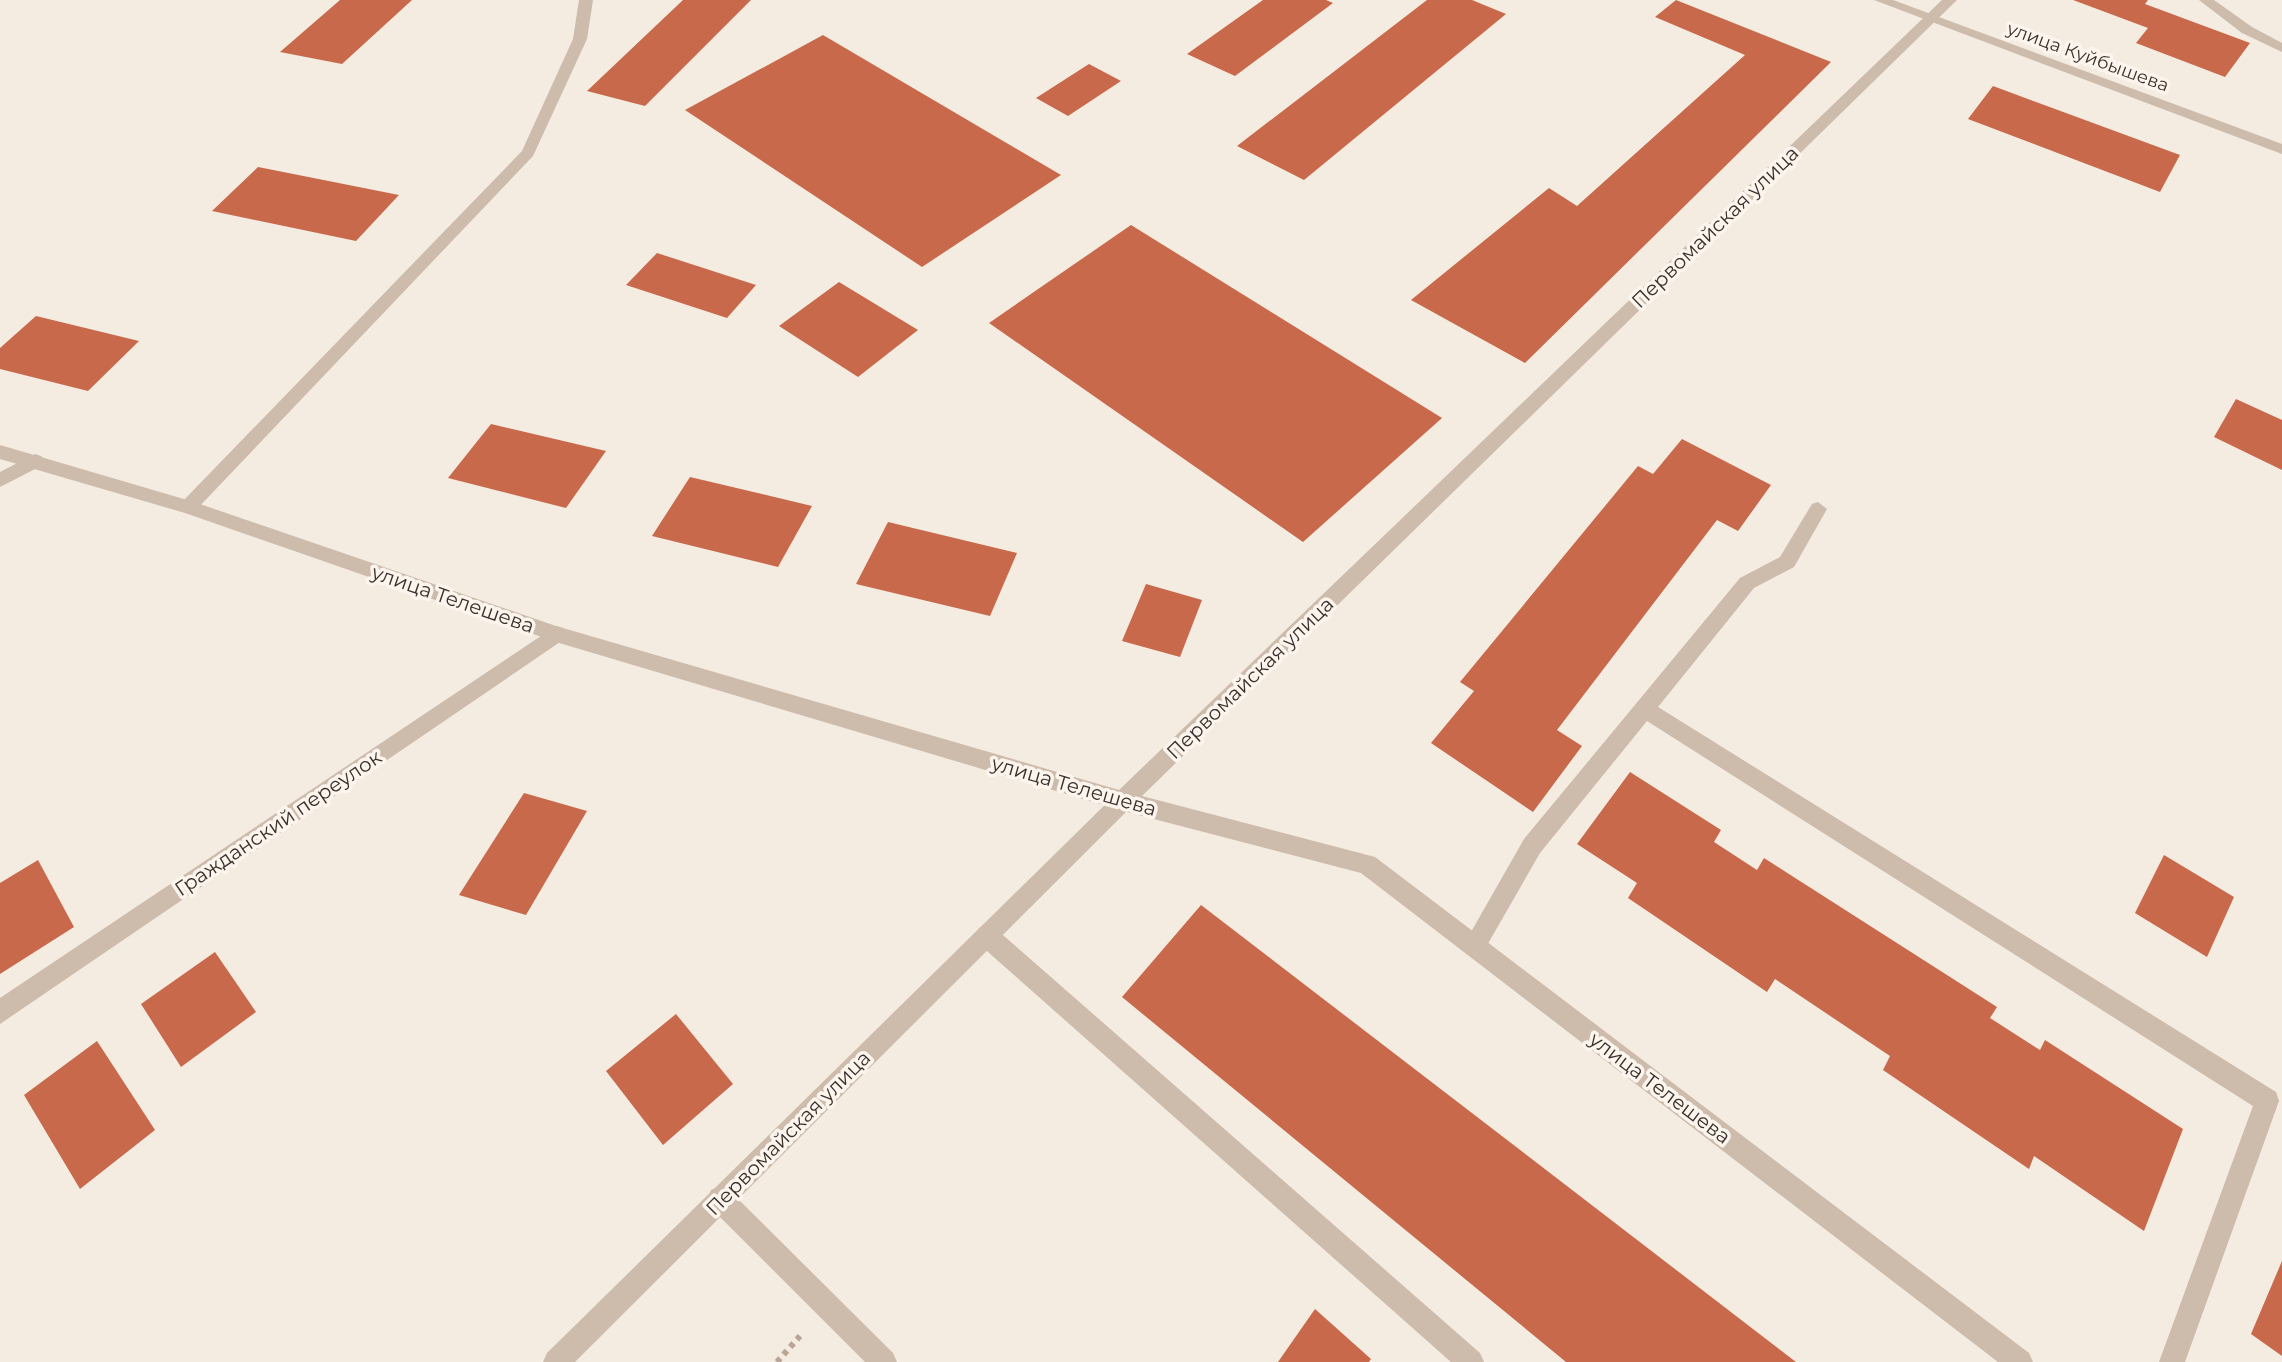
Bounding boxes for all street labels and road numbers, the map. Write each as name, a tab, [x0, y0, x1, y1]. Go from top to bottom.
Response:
street label: улица Куйбышева	[2003, 17, 2172, 97]
street label: Первомайская улица	[1627, 141, 1803, 313]
street label: улица Телешева	[368, 560, 537, 638]
street label: Первомайская улица	[1162, 592, 1338, 764]
street label: Гражданский переулок	[170, 745, 386, 901]
street label: улица Телешева	[988, 751, 1159, 821]
street label: улица Телешева	[1584, 1027, 1735, 1149]
street label: Первомайская улица	[701, 1046, 875, 1220]

